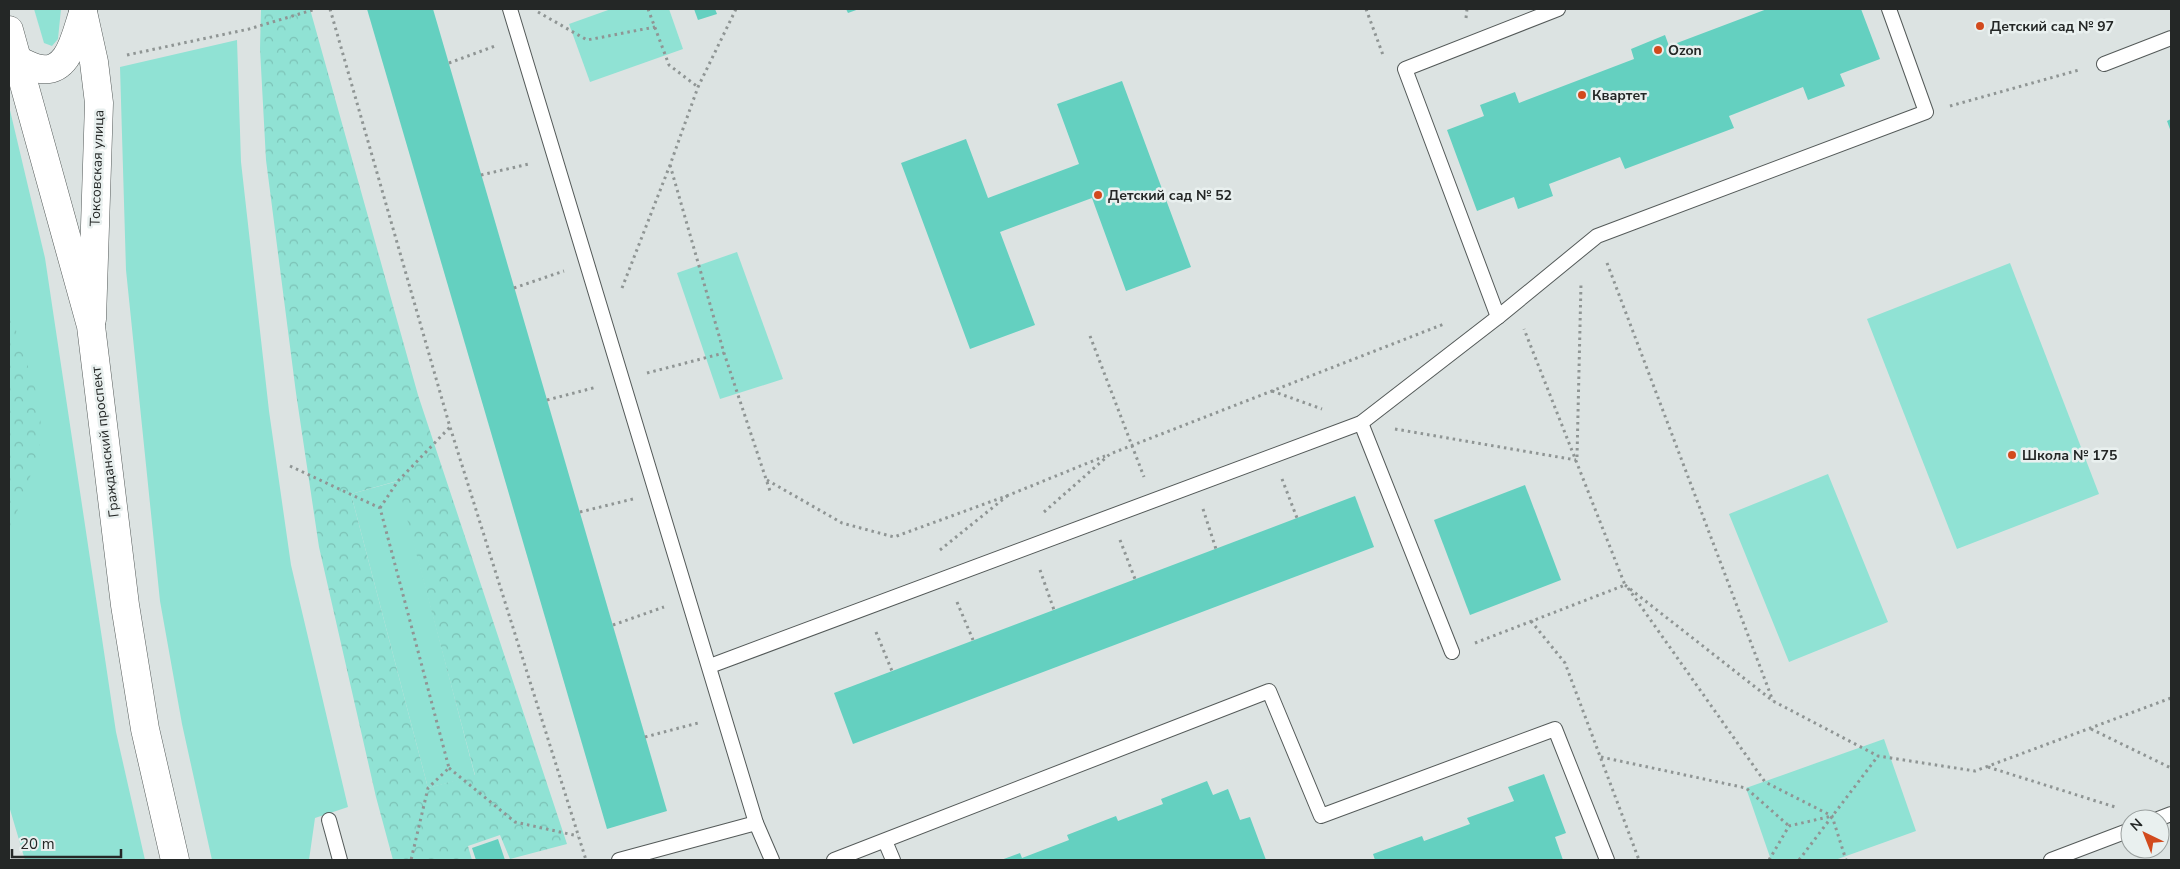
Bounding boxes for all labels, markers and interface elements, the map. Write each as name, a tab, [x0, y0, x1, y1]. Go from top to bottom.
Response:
place label: Детский сад № 97	[1990, 17, 2114, 36]
marker: Детский сад № 97	[1974, 20, 1986, 32]
place label: Ozon	[1668, 41, 1702, 60]
marker: Ozon	[1652, 44, 1664, 56]
place label: Квартет	[1592, 86, 1647, 105]
marker: Квартет	[1576, 89, 1588, 101]
street label: Токсовская улица	[85, 109, 109, 227]
place label: Детский сад № 52	[1108, 186, 1232, 205]
marker: Детский сад № 52	[1092, 189, 1104, 201]
street label: Гражданский проспект	[86, 365, 124, 518]
place label: Школа № 175	[2022, 446, 2117, 465]
marker: Школа № 175	[2006, 449, 2018, 461]
north arrow	[2120, 809, 2170, 859]
text: N	[2126, 814, 2147, 835]
scale bar	[12, 826, 121, 858]
text: 20 m	[20, 834, 55, 854]

